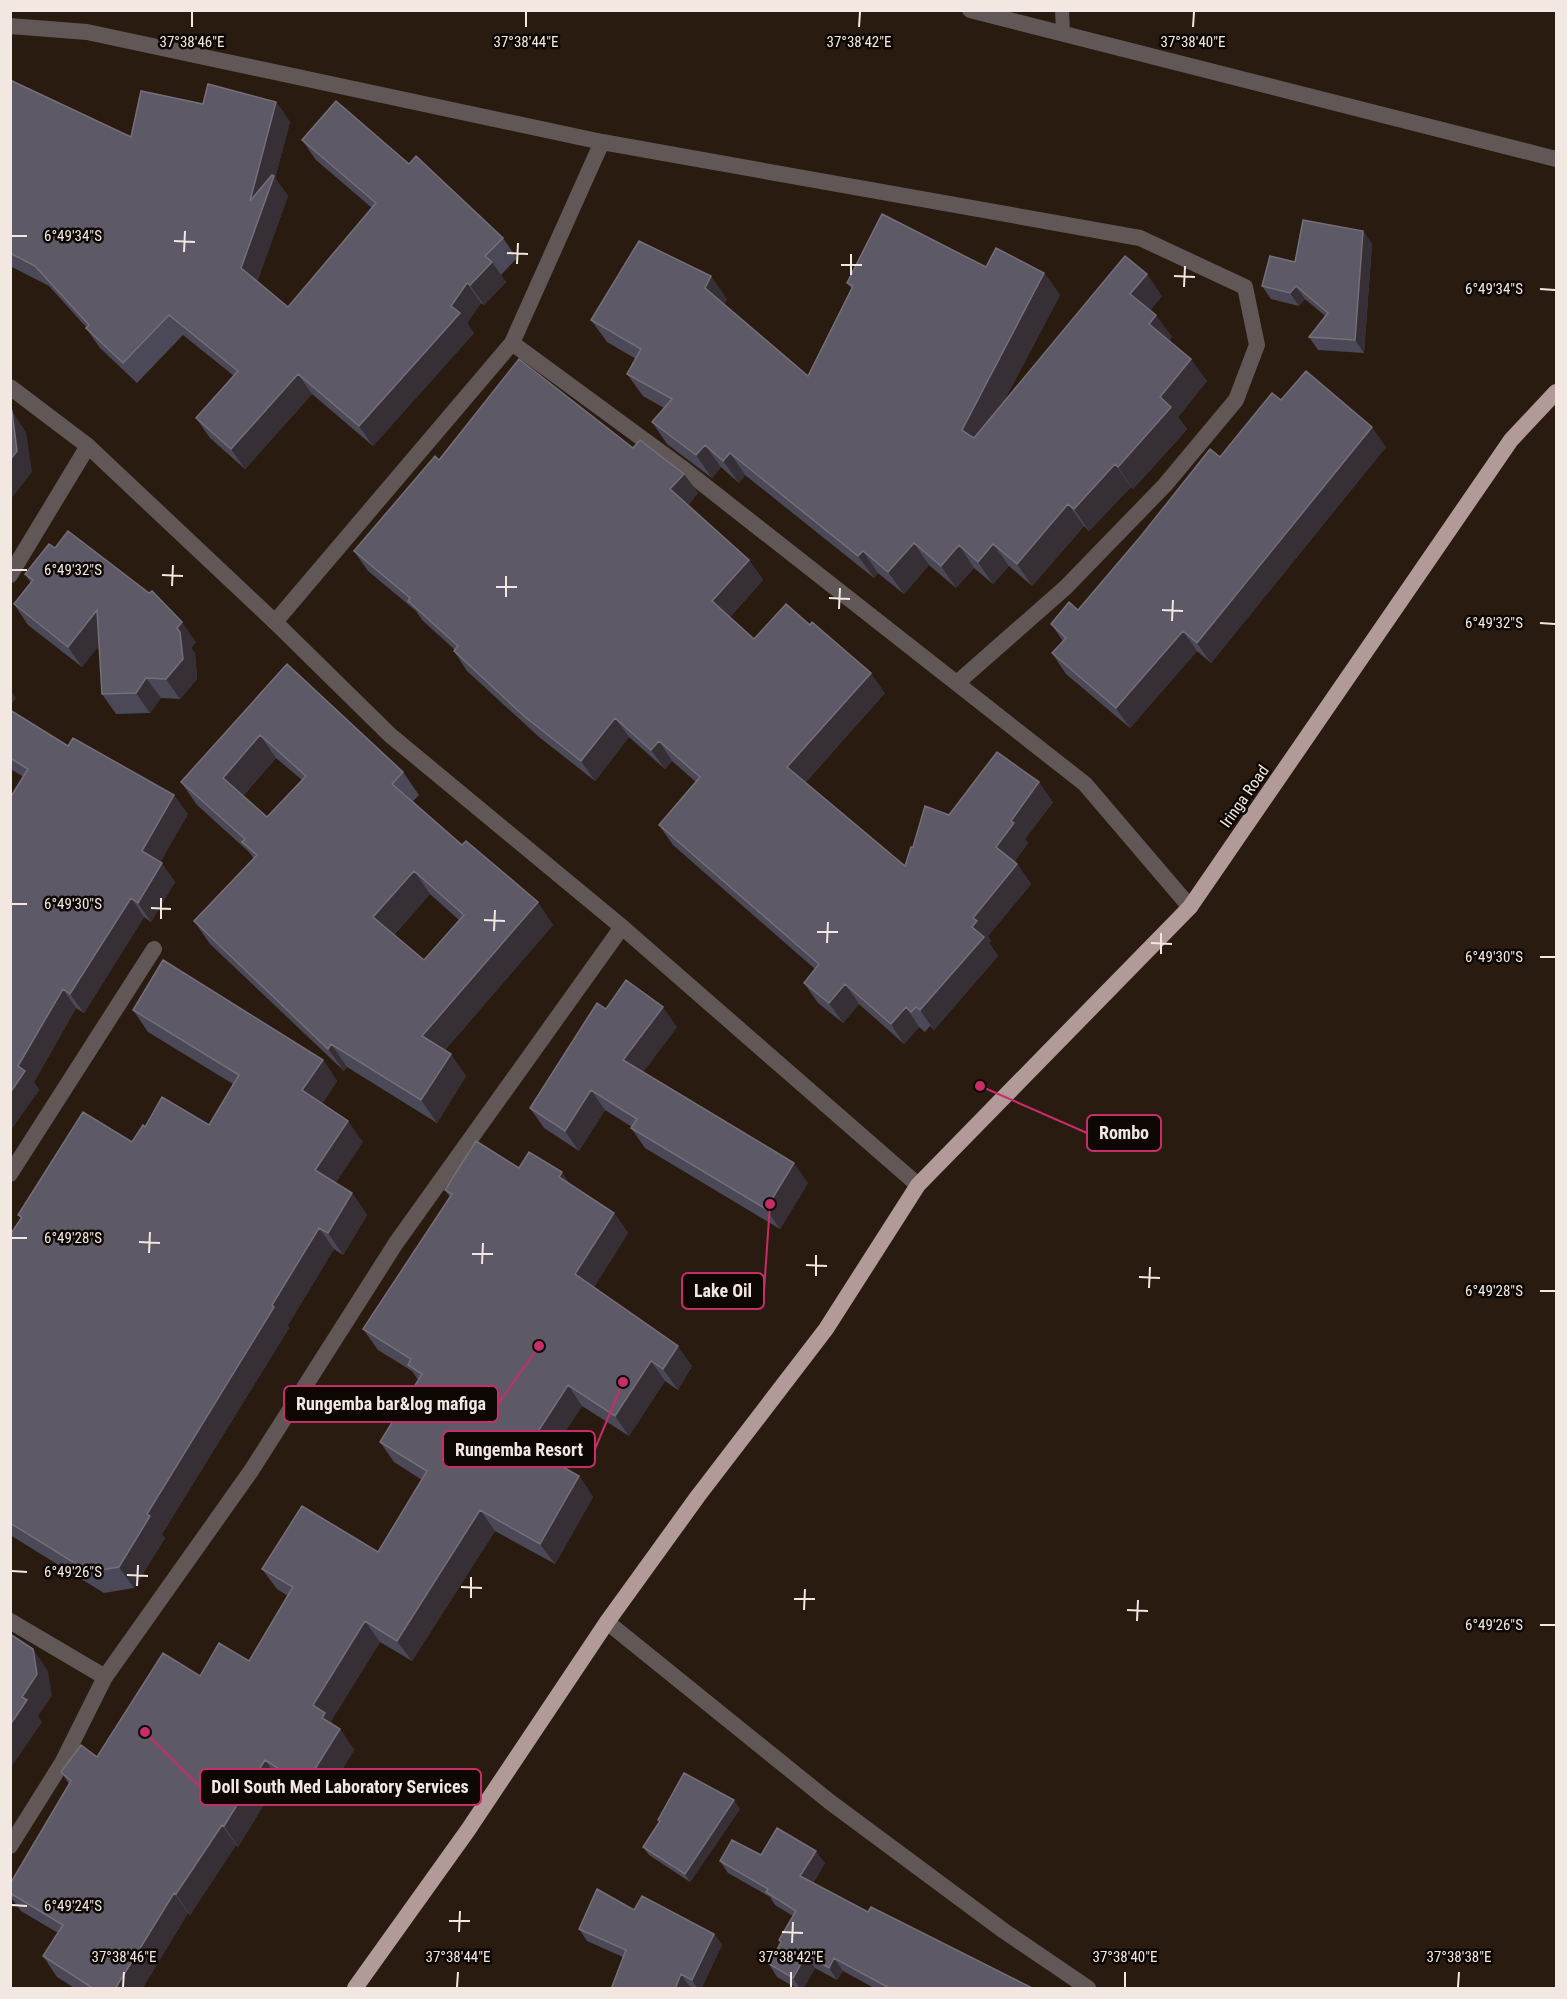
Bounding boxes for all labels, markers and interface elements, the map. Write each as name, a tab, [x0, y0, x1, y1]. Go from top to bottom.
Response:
text: 37°38'46"E	[160, 33, 224, 51]
text: 37°38'44"E	[494, 33, 558, 51]
text: 37°38'42"E	[827, 33, 891, 51]
text: 37°38'40"E	[1161, 33, 1225, 51]
text: 6°49'34"S	[44, 227, 102, 245]
text: 6°49'34"S	[1465, 280, 1523, 298]
text: 6°49'32"S	[44, 561, 102, 579]
text: 6°49'32"S	[1465, 614, 1523, 632]
street label: Iringa Road	[1216, 761, 1273, 831]
text: 6°49'30"S	[44, 895, 102, 913]
text: 6°49'30"S	[1465, 948, 1523, 966]
callout: Rombo	[1087, 1115, 1161, 1151]
text: Rombo	[1099, 1122, 1149, 1143]
text: 6°49'28"S	[44, 1229, 102, 1247]
callout: Lake Oil	[682, 1273, 764, 1309]
text: Lake Oil	[694, 1280, 752, 1301]
text: 6°49'28"S	[1465, 1282, 1523, 1300]
callout: Rungemba bar&log mafiga	[284, 1386, 498, 1422]
text: Rungemba bar&log mafiga	[296, 1393, 486, 1414]
callout: Rungemba Resort	[443, 1431, 595, 1467]
text: Rungemba Resort	[455, 1439, 583, 1460]
text: 6°49'26"S	[44, 1563, 102, 1581]
text: 6°49'26"S	[1465, 1616, 1523, 1634]
callout: Doll South Med Laboratory Services	[200, 1769, 481, 1805]
text: Doll South Med Laboratory Services	[211, 1776, 469, 1797]
text: 6°49'24"S	[44, 1897, 102, 1915]
text: 37°38'46"E	[92, 1948, 156, 1966]
text: 37°38'44"E	[426, 1948, 490, 1966]
text: 37°38'42"E	[759, 1948, 823, 1966]
text: 37°38'40"E	[1093, 1948, 1157, 1966]
text: 37°38'38"E	[1427, 1948, 1491, 1966]

